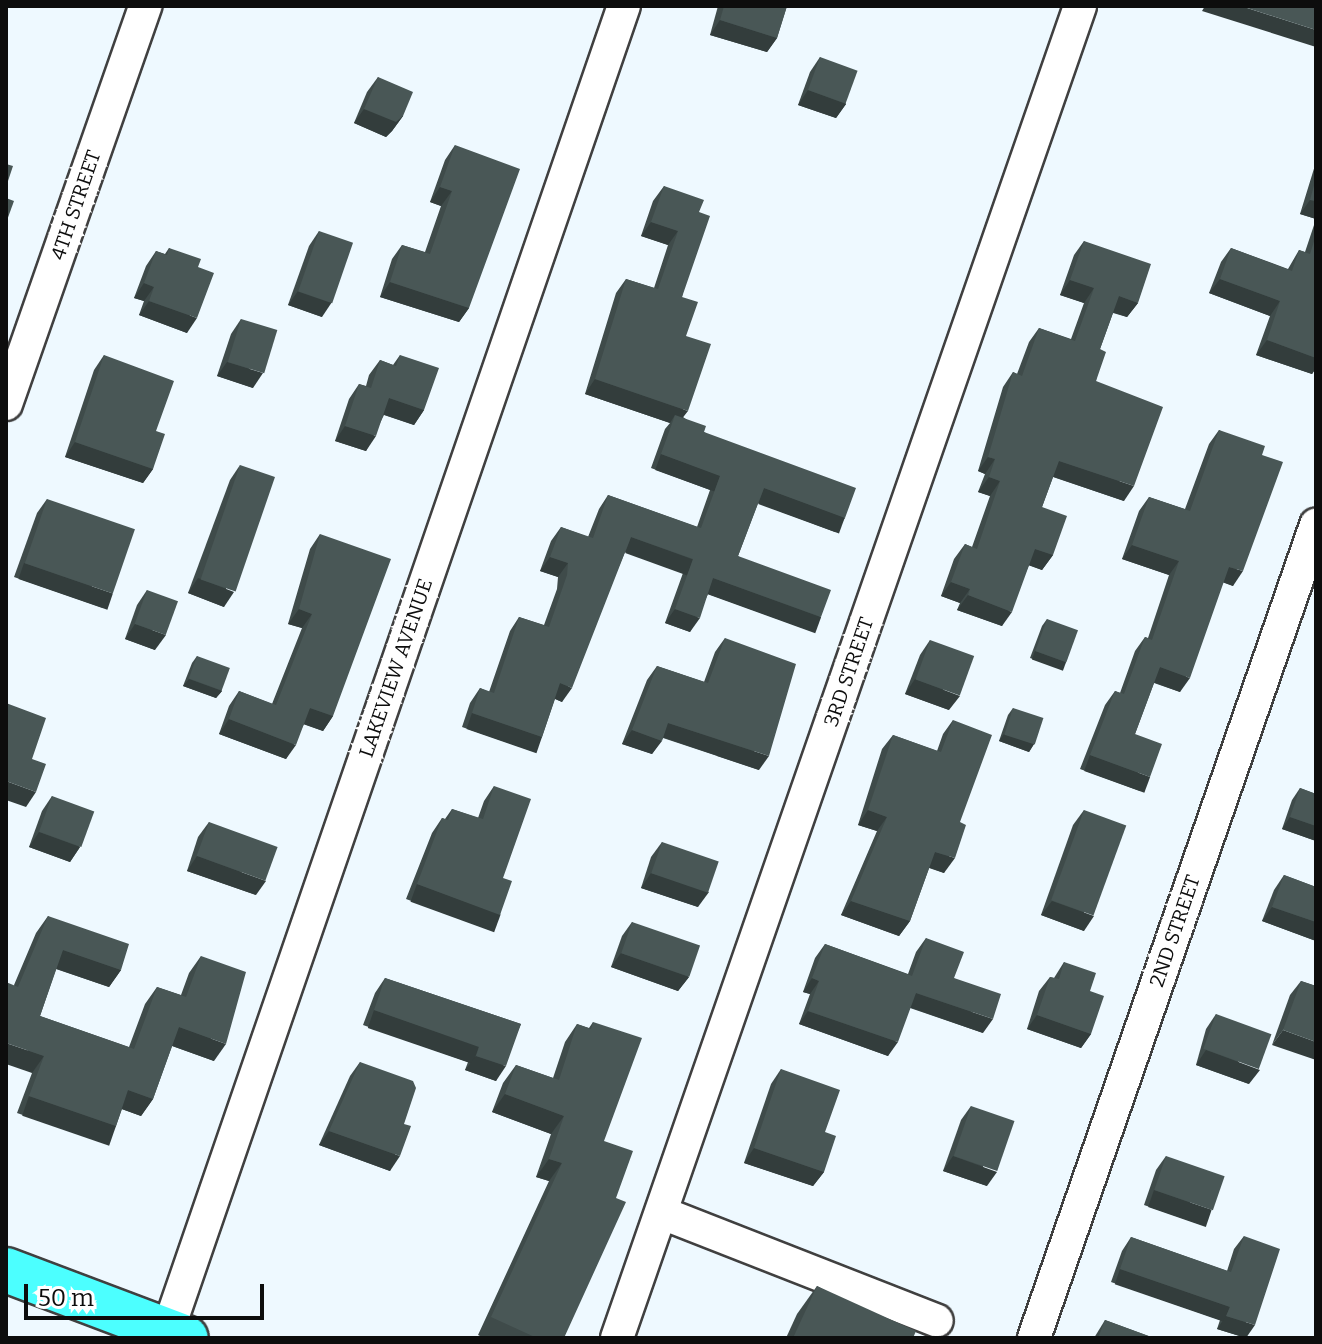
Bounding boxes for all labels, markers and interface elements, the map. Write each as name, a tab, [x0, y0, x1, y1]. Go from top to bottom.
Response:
street label: 4TH STREET	[46, 147, 106, 263]
street label: LAKEVIEW AVENUE	[354, 576, 438, 760]
street label: 3RD STREET	[819, 614, 879, 730]
street label: 2ND STREET	[1145, 872, 1205, 990]
scale bar	[28, 1268, 268, 1318]
text: 50 m	[38, 1284, 94, 1312]

